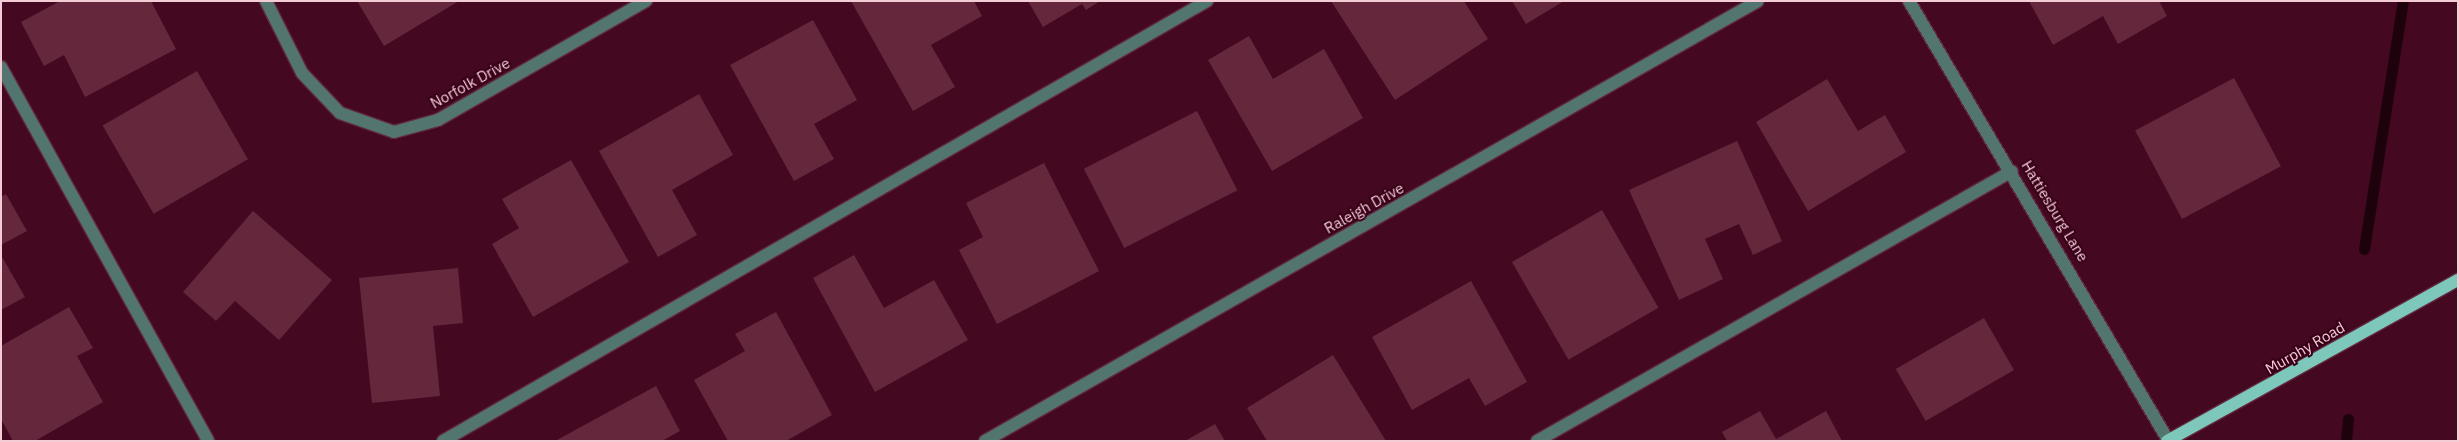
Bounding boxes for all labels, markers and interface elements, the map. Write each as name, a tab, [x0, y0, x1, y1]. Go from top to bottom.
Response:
street label: Norfolk Drive	[427, 54, 513, 112]
street label: Hattiesburg Lane	[2018, 157, 2092, 265]
street label: Raleigh Drive	[1321, 179, 1407, 237]
street label: Murphy Road	[2262, 318, 2348, 378]

